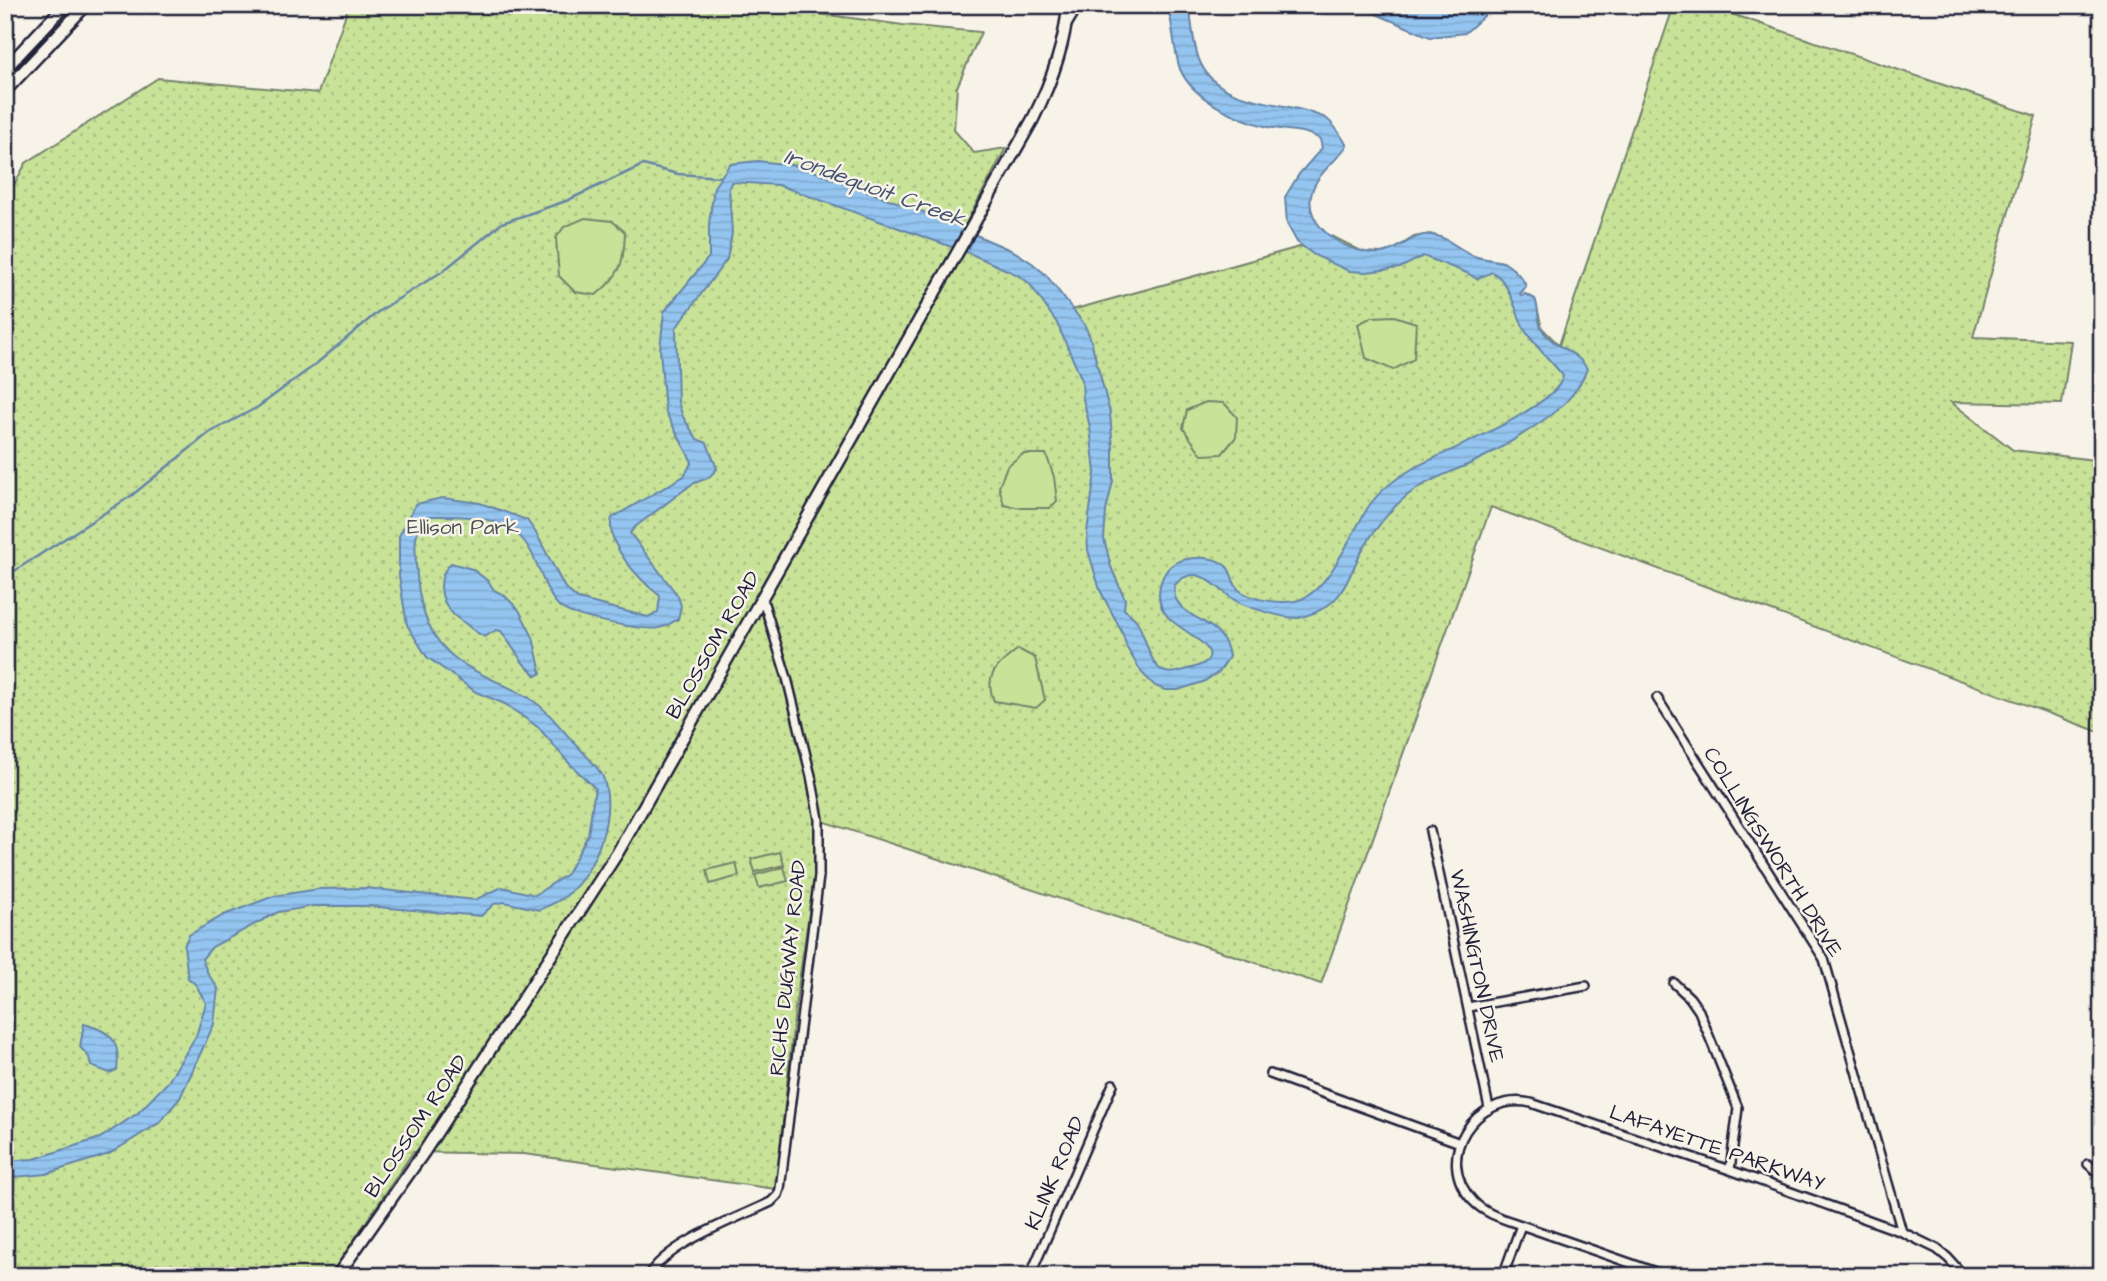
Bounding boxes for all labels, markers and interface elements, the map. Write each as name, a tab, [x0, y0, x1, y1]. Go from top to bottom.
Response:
water label: Irondequoit Creek	[780, 140, 971, 236]
park label: Ellison Park	[407, 513, 519, 542]
street label: BLOSSOM ROAD	[659, 565, 767, 724]
street label: COLLINGSWORTH DRIVE	[1696, 741, 1850, 963]
street label: RICHS DUGWAY ROAD	[762, 858, 814, 1077]
street label: WASHINGTON DRIVE	[1442, 867, 1512, 1066]
street label: BLOSSOM ROAD	[357, 1049, 475, 1203]
street label: LAFAYETTE PARKWAY	[1606, 1098, 1828, 1198]
street label: KLINK ROAD	[1018, 1111, 1092, 1234]

